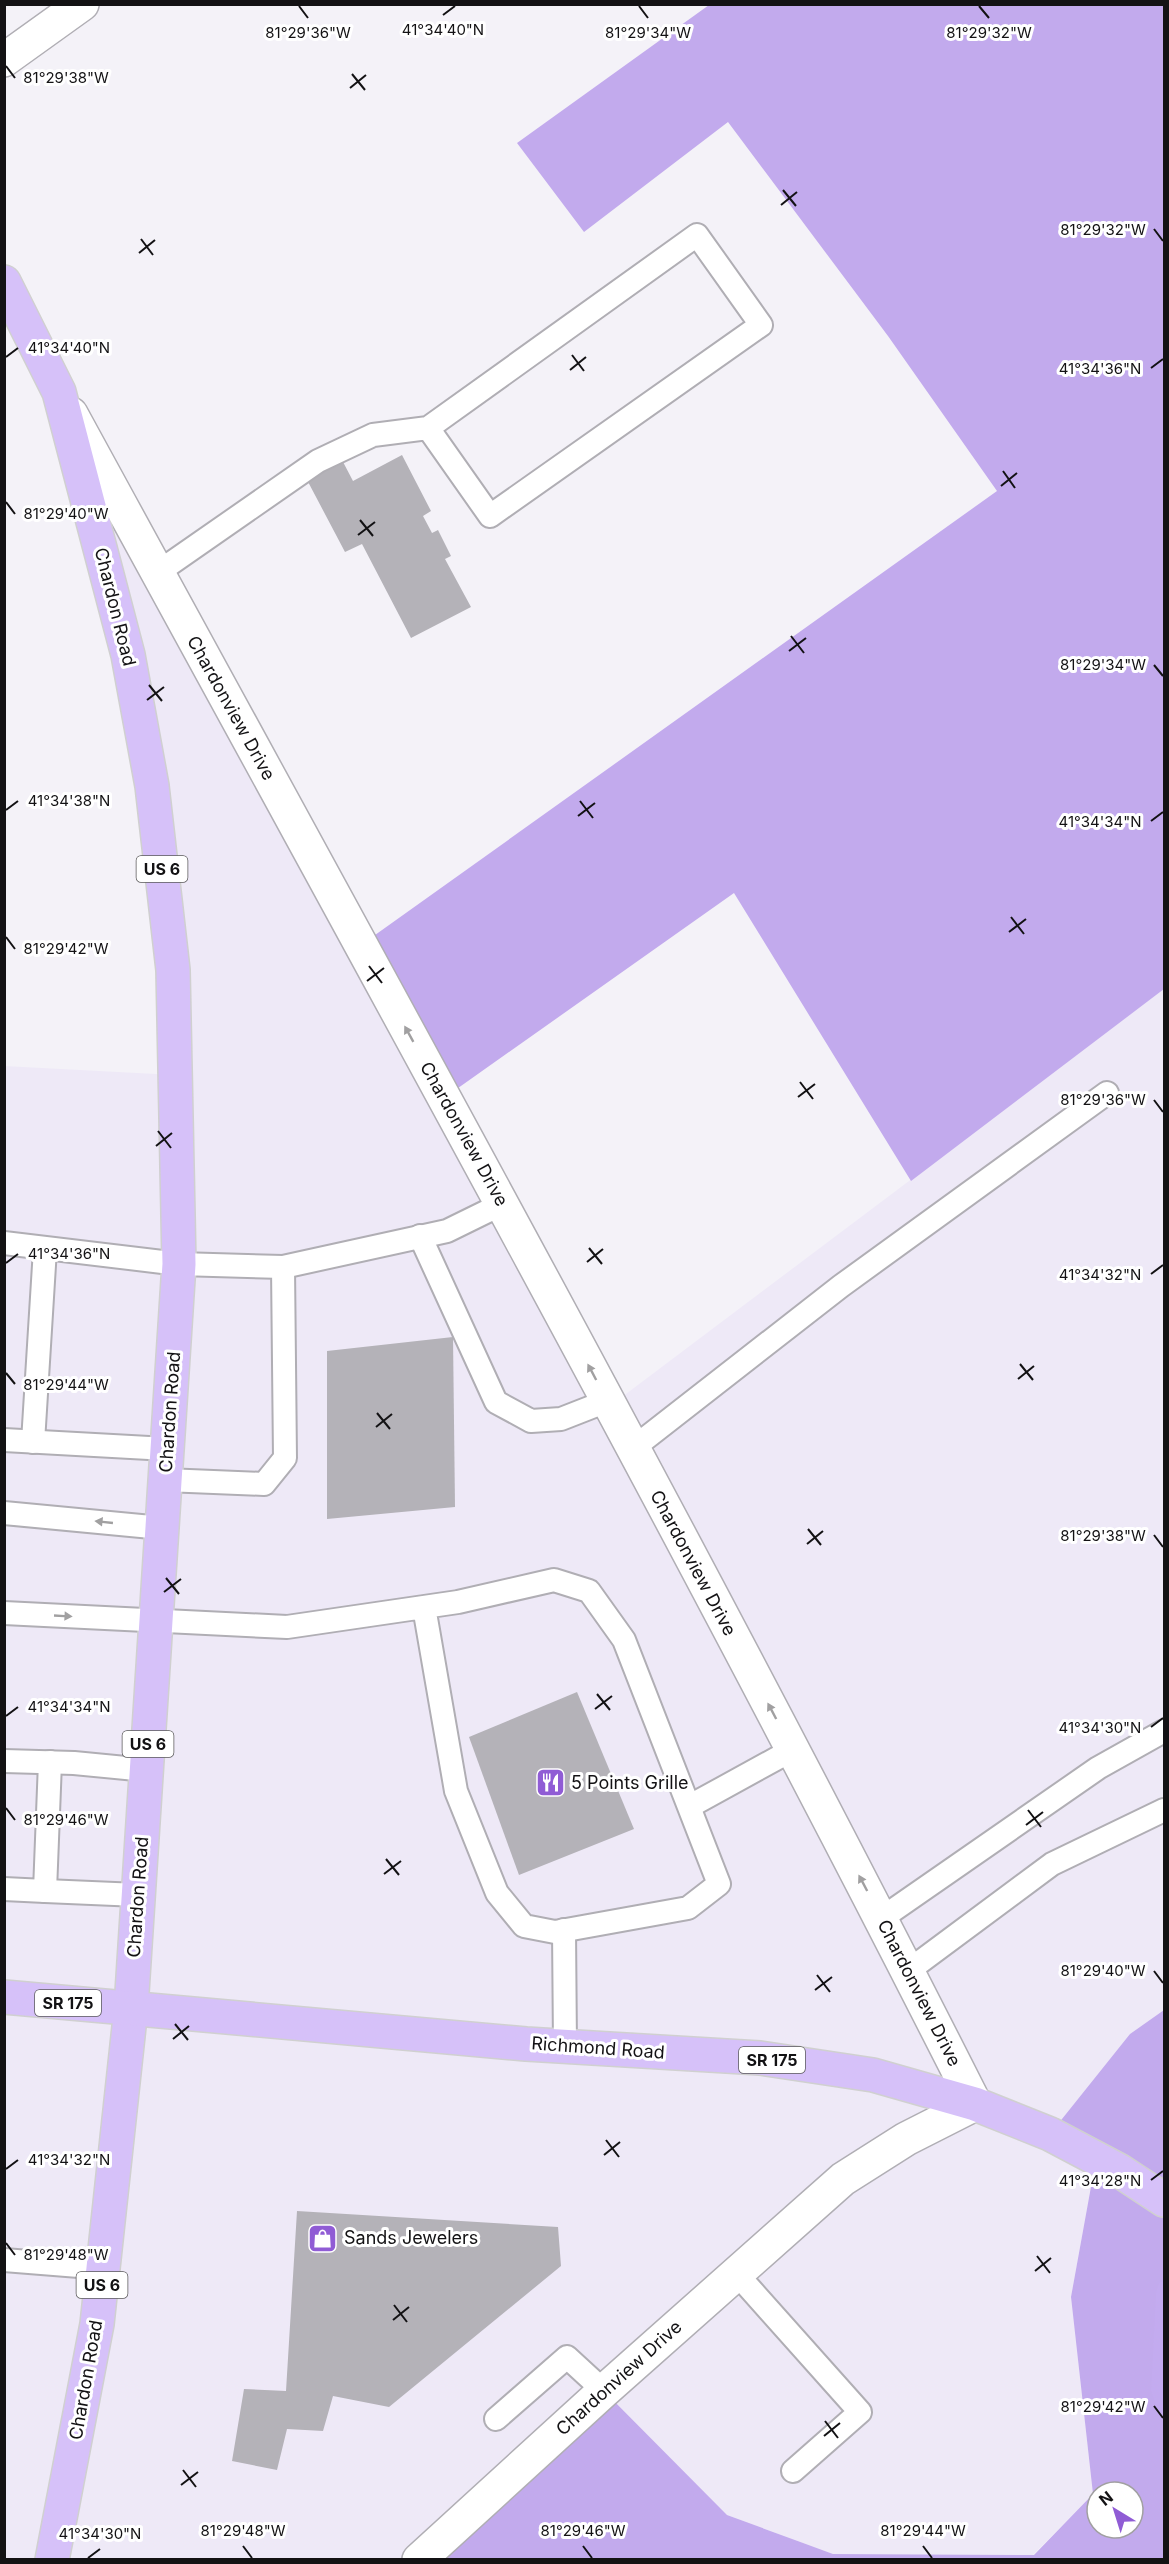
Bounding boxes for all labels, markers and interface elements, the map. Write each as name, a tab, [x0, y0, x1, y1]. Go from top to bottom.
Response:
text: 41°34'40"N	[402, 20, 484, 39]
text: 81°29'36"W	[265, 23, 351, 42]
text: 81°29'34"W	[605, 23, 691, 42]
text: 81°29'32"W	[946, 23, 1032, 42]
text: 81°29'38"W	[23, 68, 109, 87]
text: 81°29'32"W	[1060, 220, 1146, 239]
text: 41°34'40"N	[28, 338, 110, 357]
text: 41°34'36"N	[1059, 359, 1141, 378]
text: 81°29'40"W	[23, 504, 109, 523]
street label: Chardon Road	[91, 545, 140, 668]
street label: Chardonview Drive	[183, 632, 280, 784]
text: 81°29'34"W	[1060, 655, 1146, 674]
text: 41°34'38"N	[28, 791, 110, 810]
text: 41°34'34"N	[1058, 812, 1142, 831]
road number: US 6	[136, 856, 188, 882]
text: 81°29'42"W	[24, 939, 109, 958]
one-way arrow	[404, 1025, 414, 1042]
street label: Chardonview Drive	[416, 1058, 513, 1210]
text: 81°29'36"W	[1060, 1090, 1146, 1109]
text: 41°34'36"N	[28, 1244, 110, 1263]
text: 41°34'32"N	[1059, 1265, 1141, 1284]
street label: Chardon Road	[155, 1351, 184, 1473]
one-way arrow	[587, 1363, 597, 1380]
text: 81°29'44"W	[23, 1375, 109, 1394]
street label: Chardonview Drive	[646, 1486, 741, 1639]
one-way arrow	[94, 1517, 113, 1527]
text: 81°29'38"W	[1060, 1526, 1146, 1545]
one-way arrow	[53, 1612, 72, 1621]
text: 41°34'34"N	[27, 1697, 111, 1716]
one-way arrow	[767, 1702, 777, 1720]
text: 41°34'30"N	[1059, 1718, 1141, 1737]
road number: US 6	[122, 1731, 174, 1757]
restaurant icon: 5 Points Grille	[534, 1767, 566, 1799]
place label: 5 Points Grille	[571, 1772, 689, 1793]
text: 81°29'46"W	[24, 1810, 109, 1829]
street label: Chardon Road	[123, 1836, 152, 1958]
one-way arrow	[858, 1874, 868, 1891]
street label: Chardonview Drive	[873, 1916, 965, 2070]
text: 81°29'40"W	[1060, 1961, 1146, 1980]
road number: SR 175	[35, 1990, 101, 2016]
street label: Richmond Road	[531, 2032, 665, 2063]
road number: SR 175	[739, 2047, 805, 2073]
text: 41°34'32"N	[28, 2150, 110, 2169]
text: 41°34'28"N	[1059, 2171, 1141, 2190]
shop icon: Sands Jewelers	[307, 2222, 339, 2254]
place label: Sands Jewelers	[344, 2227, 478, 2248]
text: 81°29'48"W	[24, 2245, 109, 2264]
road number: US 6	[76, 2272, 128, 2298]
street label: Chardonview Drive	[552, 2316, 686, 2440]
street label: Chardon Road	[65, 2318, 106, 2441]
text: 81°29'42"W	[1061, 2397, 1146, 2416]
north arrow	[1085, 2480, 1145, 2540]
text: N	[1095, 2487, 1117, 2510]
text: 81°29'48"W	[201, 2521, 286, 2540]
text: 81°29'46"W	[541, 2521, 626, 2540]
text: 81°29'44"W	[880, 2521, 966, 2540]
text: 41°34'30"N	[59, 2524, 141, 2543]

